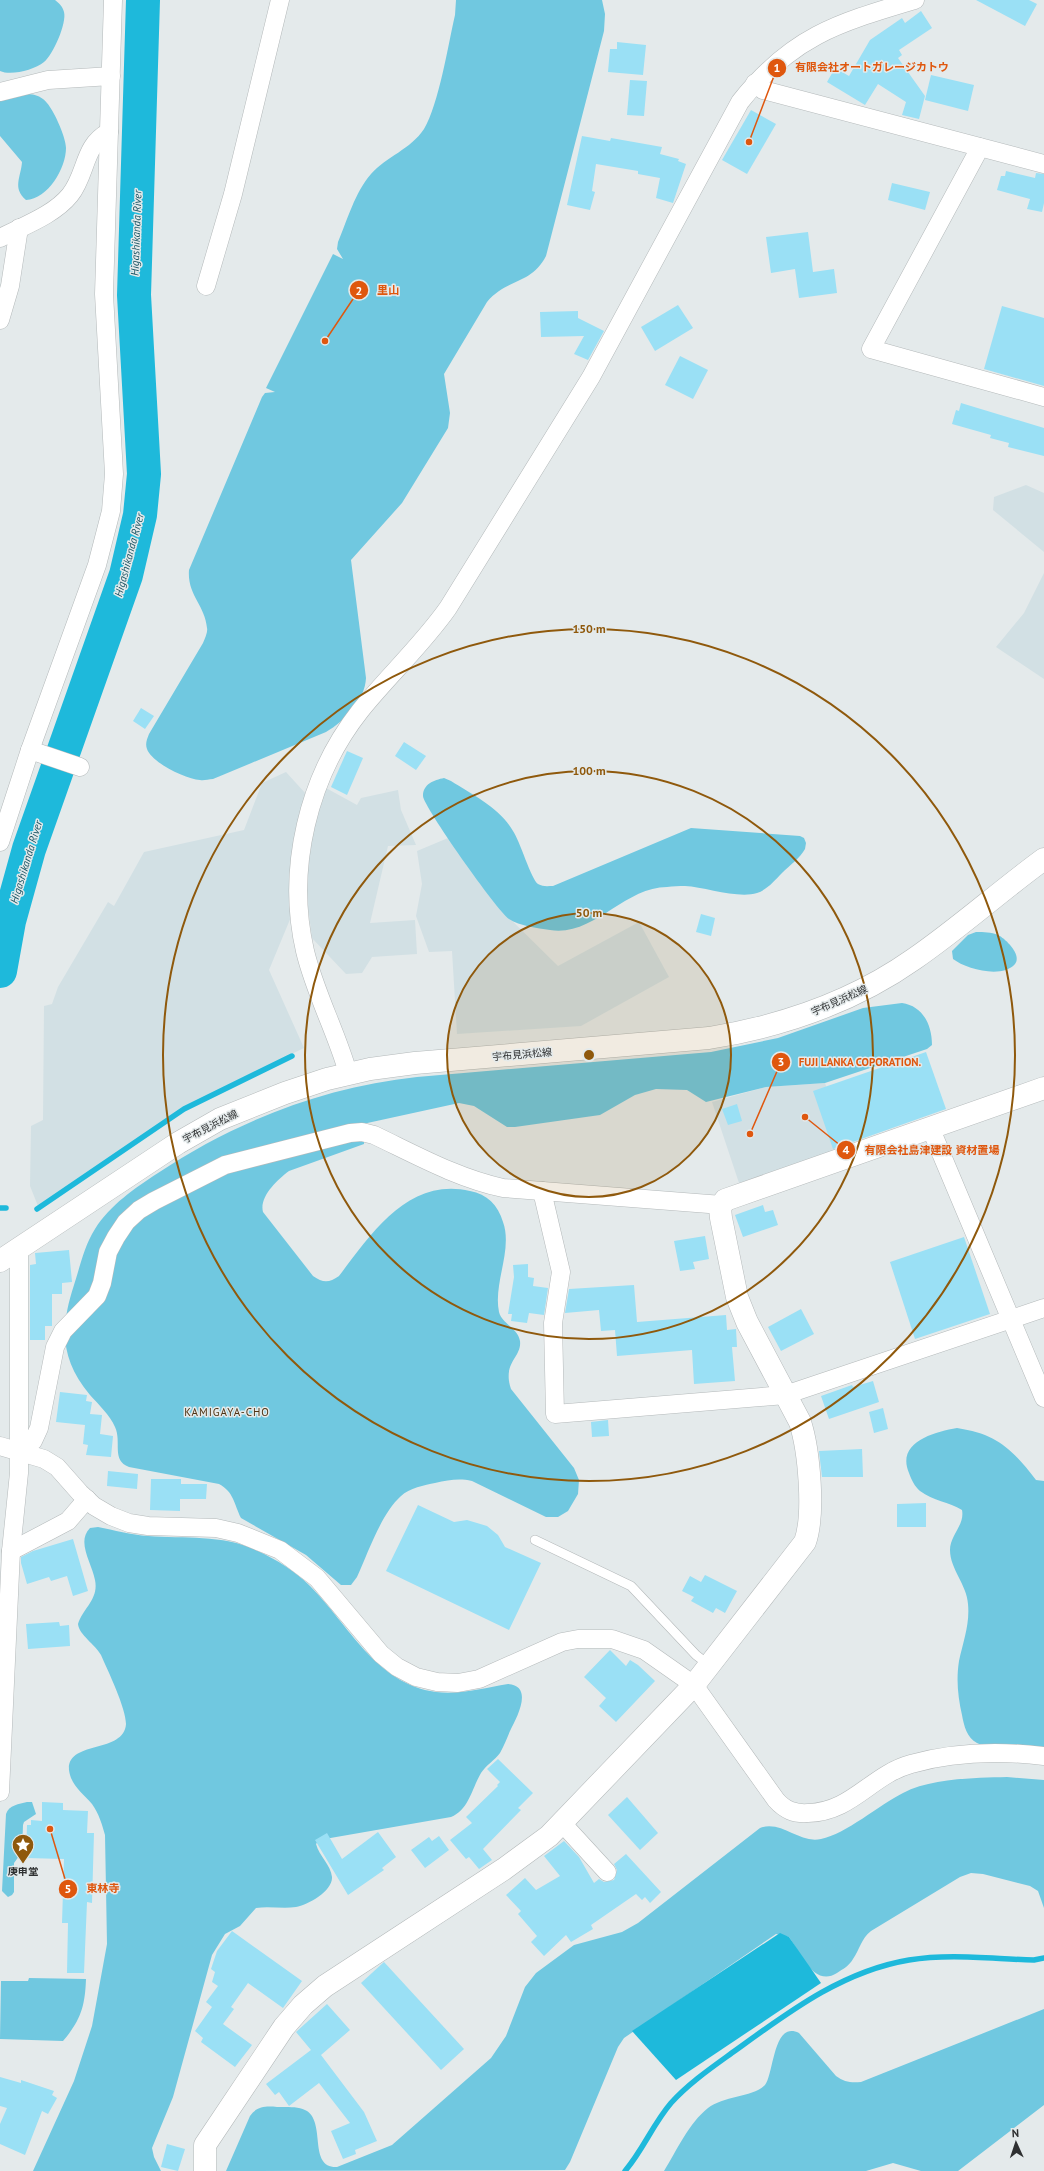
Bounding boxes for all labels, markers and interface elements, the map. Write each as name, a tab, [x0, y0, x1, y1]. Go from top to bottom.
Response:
callout: 有限会社オートガレージカトウ	[767, 56, 957, 79]
text: 1	[774, 60, 780, 75]
text: 有限会社オートガレージカトウ	[795, 60, 949, 74]
water label: Higashikanda River	[128, 188, 145, 276]
callout: 里山	[349, 279, 407, 302]
text: 2	[356, 283, 362, 298]
text: 里山	[377, 283, 399, 297]
water label: Higashikanda River	[111, 510, 147, 598]
text: 150 m	[572, 621, 606, 636]
text: 100 m	[572, 763, 606, 778]
water label: Higashikanda River	[7, 818, 46, 905]
text: 50 m	[576, 905, 602, 920]
street label: 宇布見浜松線	[809, 982, 869, 1019]
street label: 宇布見浜松線	[492, 1045, 552, 1064]
centre of rings	[582, 1048, 596, 1062]
callout: FUJI LANKA COPORATION.	[771, 1051, 930, 1074]
text: 3	[778, 1054, 784, 1069]
text: FUJI LANKA COPORATION.	[799, 1055, 922, 1069]
street label: 宇布見浜松線	[181, 1107, 240, 1146]
callout: 有限会社島津建設 資材置場	[836, 1138, 1007, 1161]
text: 4	[843, 1142, 850, 1157]
text: 有限会社島津建設 資材置場	[865, 1143, 999, 1157]
district label: KAMIGAYA-CHO	[184, 1405, 270, 1419]
place icon: 庚申堂	[10, 1832, 36, 1865]
place label: 庚申堂	[7, 1865, 38, 1878]
callout: 東林寺	[58, 1877, 127, 1900]
text: 5	[65, 1881, 71, 1896]
text: 東林寺	[87, 1881, 120, 1895]
north arrow	[996, 2123, 1036, 2163]
text: N	[1011, 2126, 1019, 2140]

